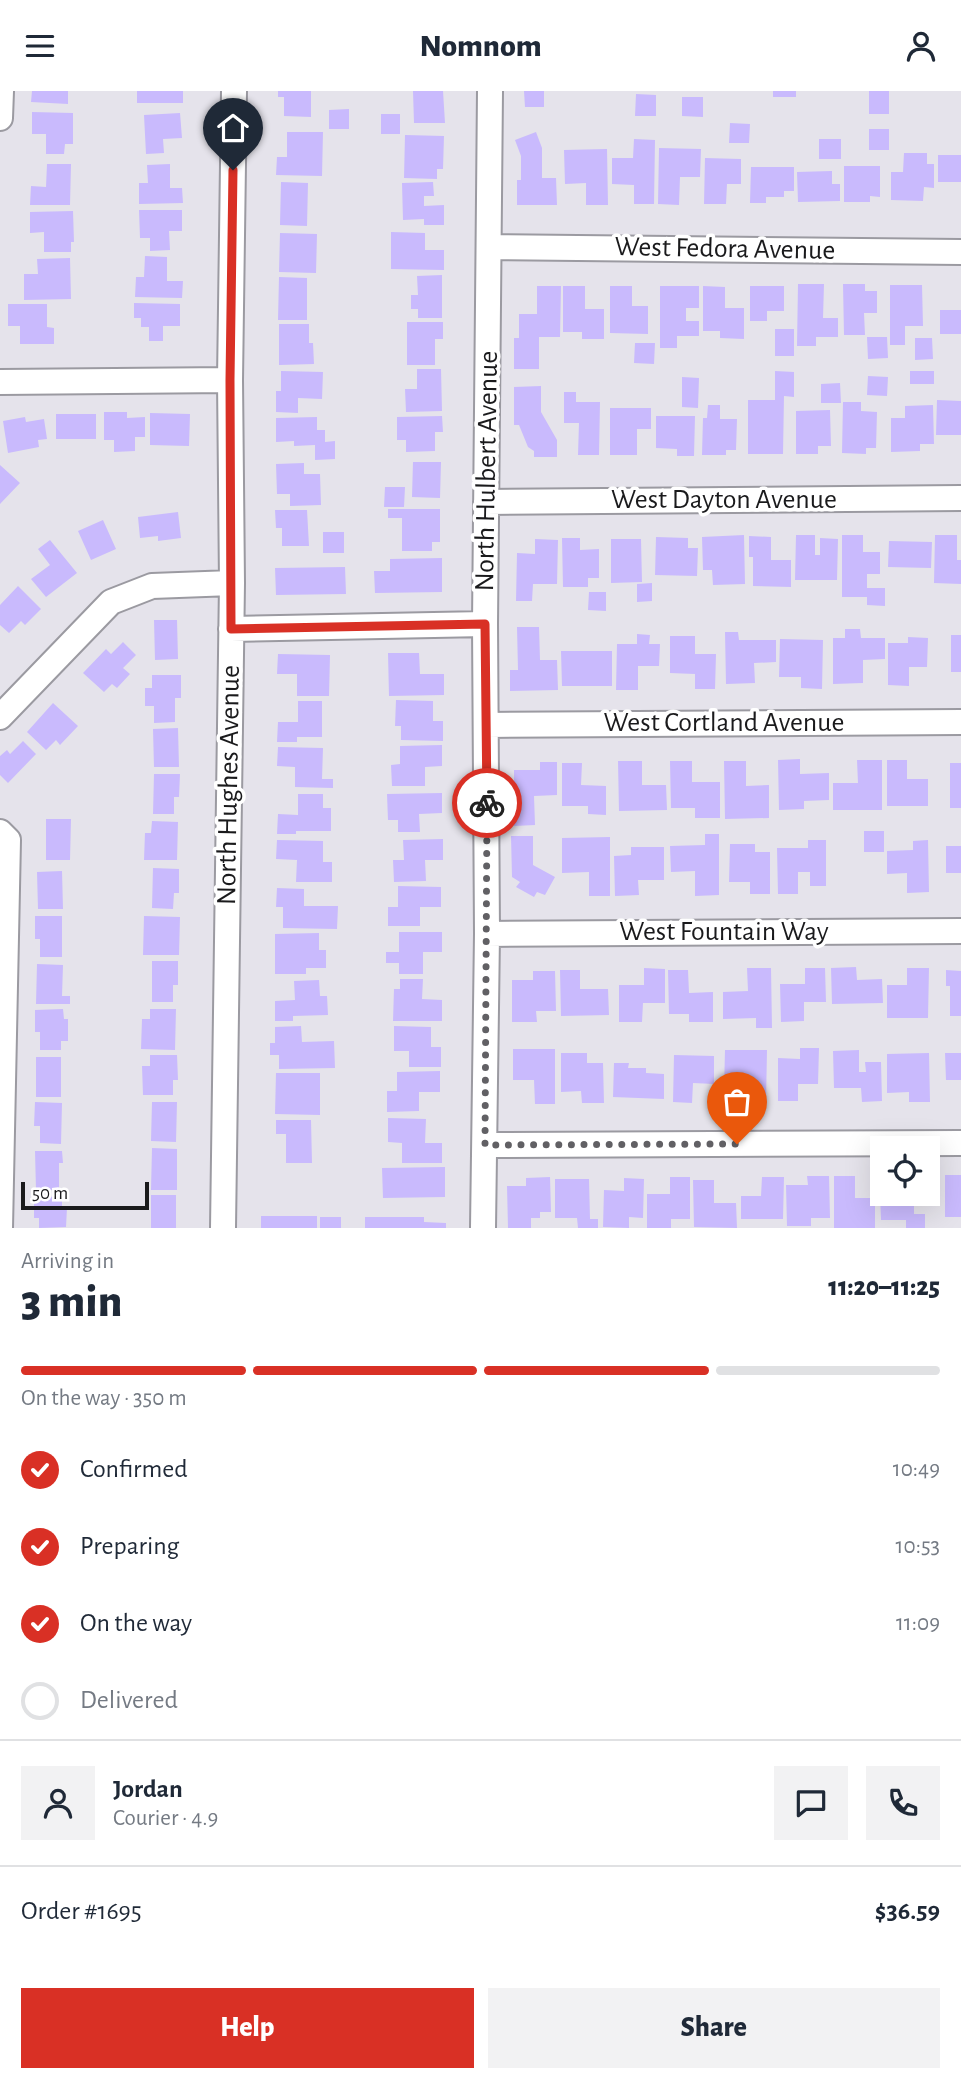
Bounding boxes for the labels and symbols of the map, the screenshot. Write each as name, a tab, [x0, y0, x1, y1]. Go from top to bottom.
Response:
pin	[203, 98, 263, 170]
street label: West Fedora Avenue	[614, 233, 836, 265]
street label: North Hulbert Avenue	[471, 350, 503, 592]
street label: West Dayton Avenue	[611, 486, 837, 514]
street label: North Hughes Avenue	[213, 665, 245, 905]
street label: West Cortland Avenue	[604, 709, 844, 737]
courier	[452, 768, 522, 838]
street label: West Fountain Way	[619, 918, 829, 946]
pin	[707, 1072, 767, 1144]
scale bar	[21, 1179, 149, 1211]

